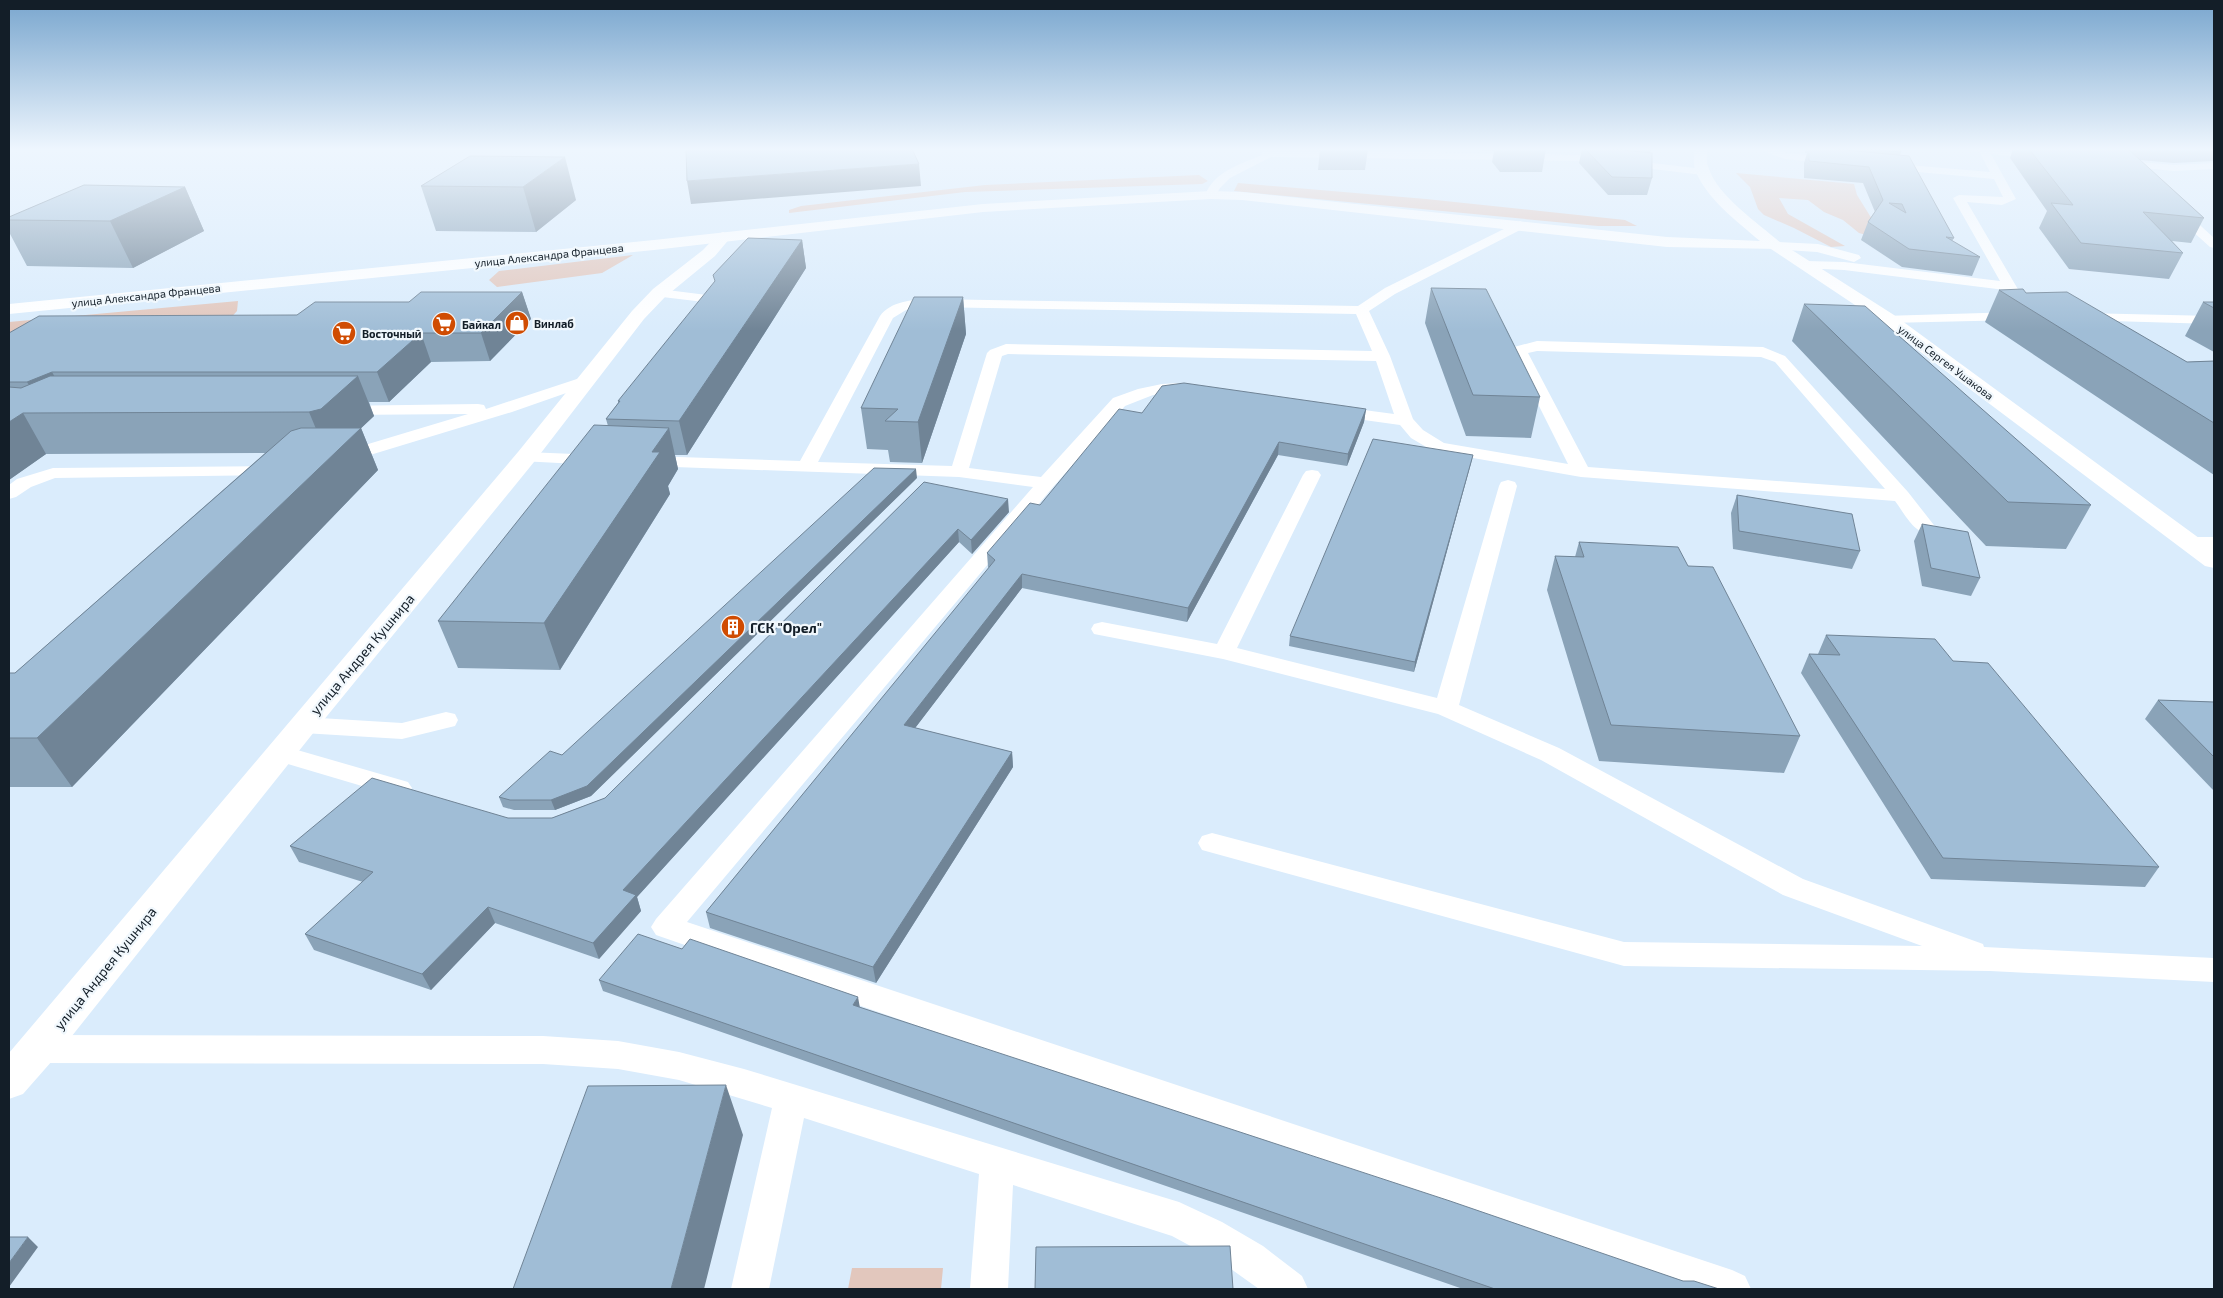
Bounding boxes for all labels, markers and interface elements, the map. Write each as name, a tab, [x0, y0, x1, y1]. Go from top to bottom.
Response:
street label: улица Александра Францева	[474, 241, 624, 270]
street label: улица Александра Францева	[71, 281, 221, 310]
shop icon: Винлаб	[504, 310, 530, 336]
supermarket icon: Байкал	[431, 311, 457, 337]
place label: Винлаб	[534, 317, 574, 330]
place label: Байкал	[462, 318, 501, 331]
supermarket icon: Восточный	[331, 320, 357, 346]
street label: улица Сергея Ушакова	[1895, 322, 1996, 403]
place label: Восточный	[362, 327, 422, 340]
street label: улица Андрея Кушнира	[306, 590, 418, 718]
building icon: ГСК "Орел"	[720, 614, 746, 640]
place label: ГСК "Орел"	[750, 619, 822, 636]
street label: улица Андрея Кушнира	[50, 903, 160, 1033]

